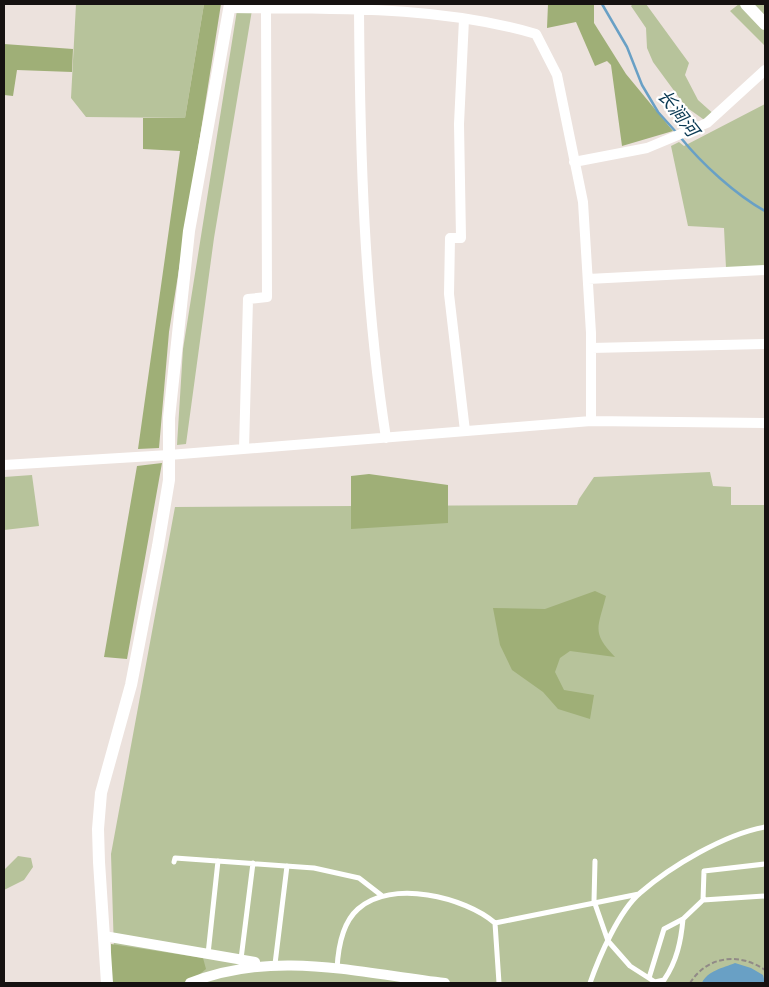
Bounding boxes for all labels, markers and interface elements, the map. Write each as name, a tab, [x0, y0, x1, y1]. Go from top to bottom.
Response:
water label: 长涧河	[653, 86, 704, 143]

